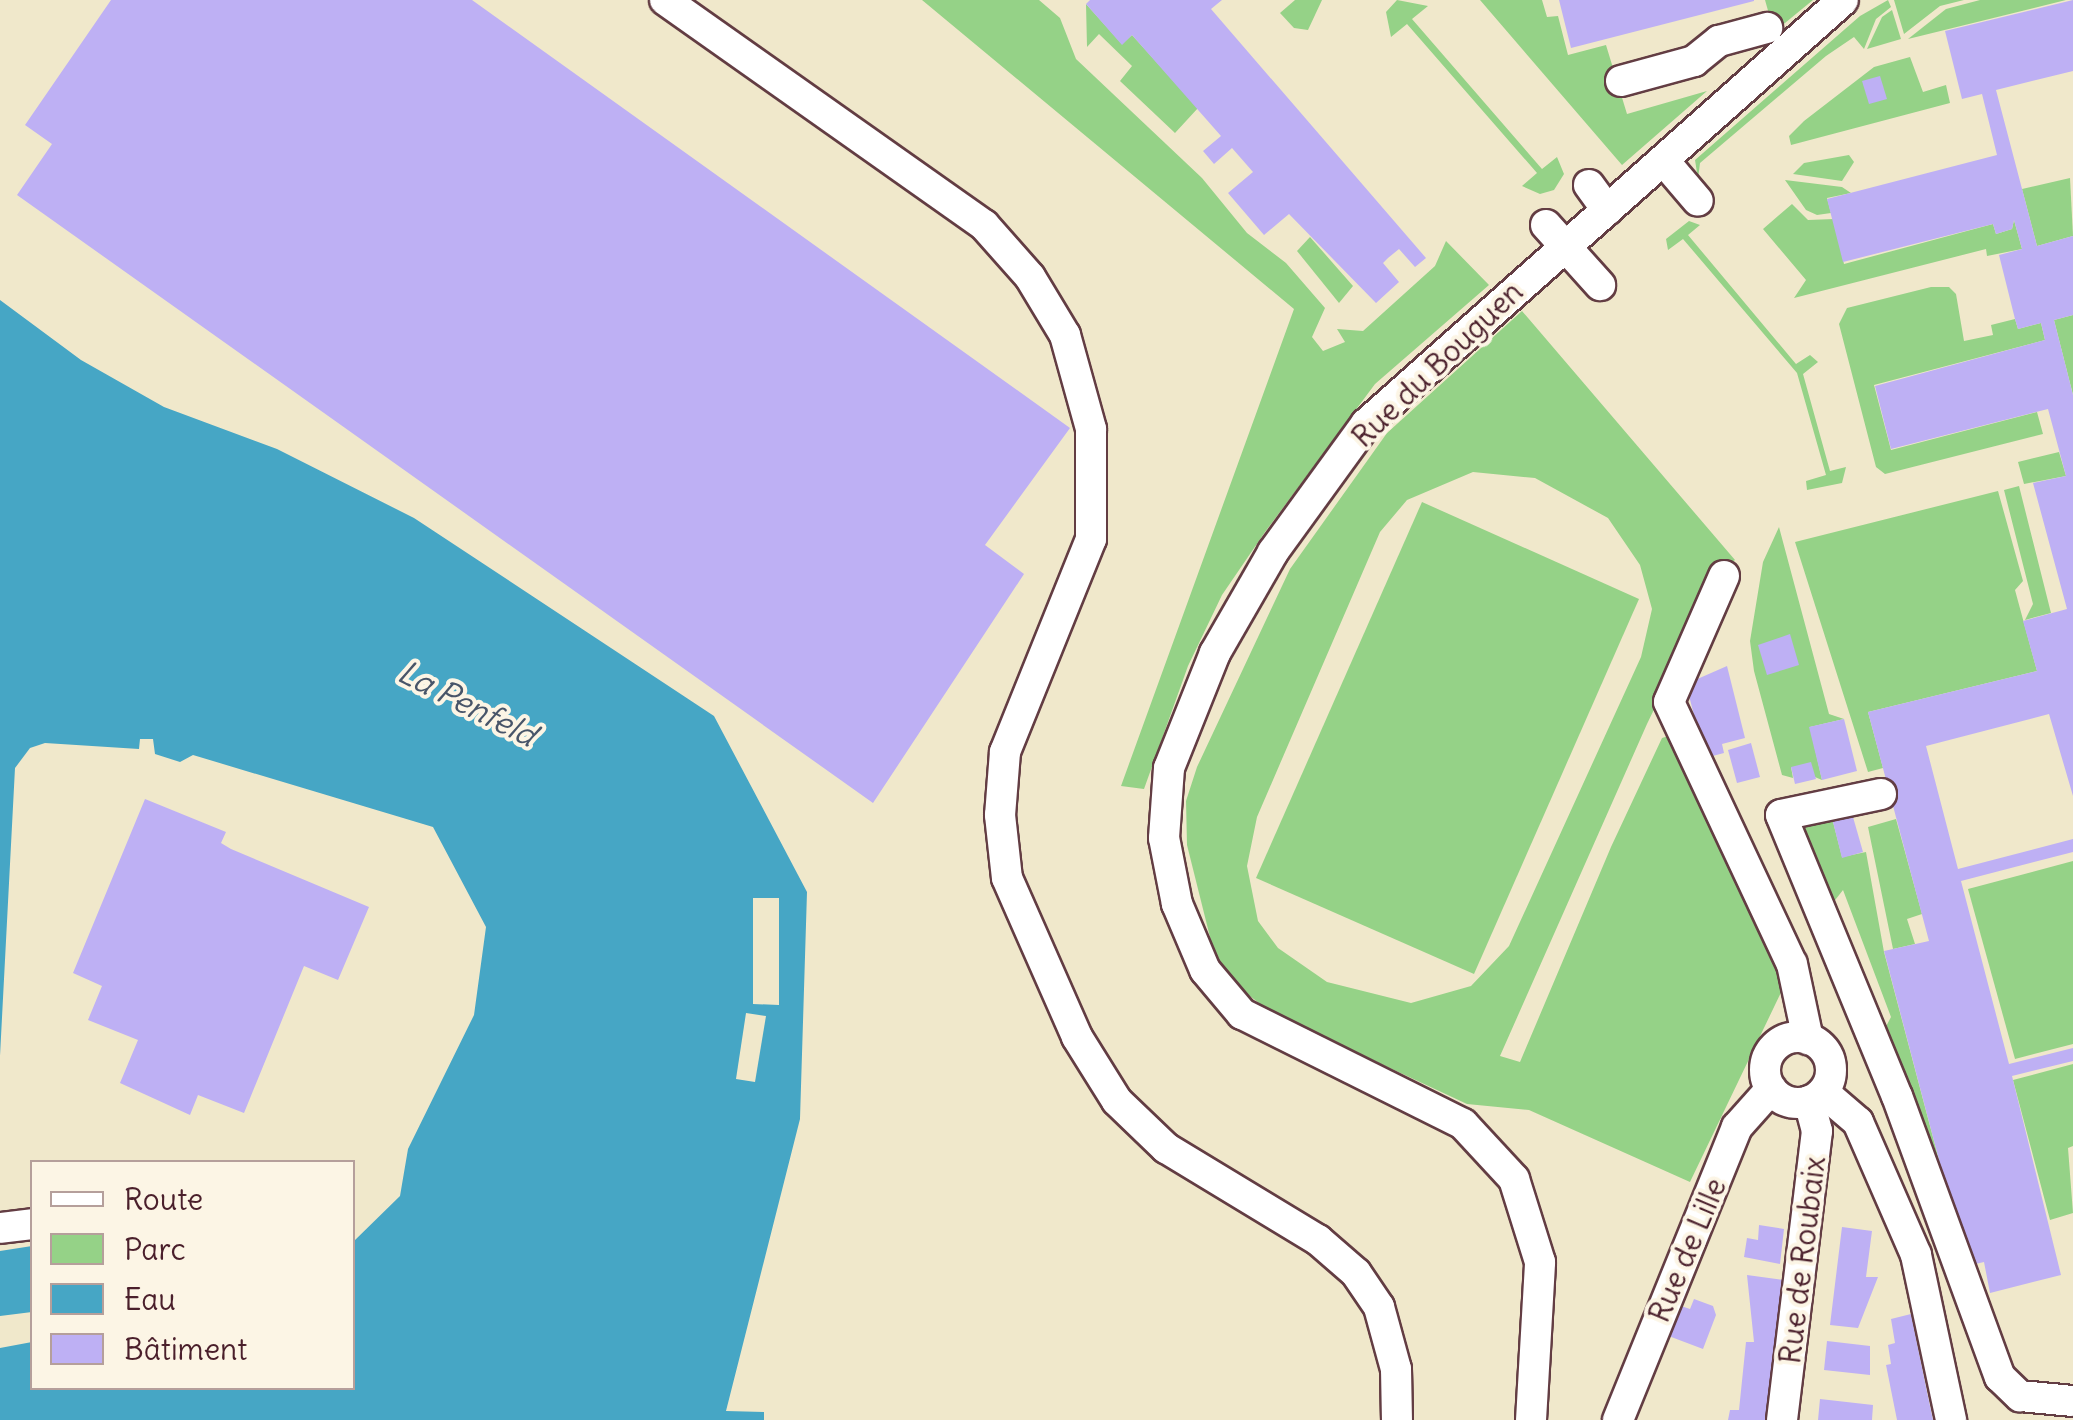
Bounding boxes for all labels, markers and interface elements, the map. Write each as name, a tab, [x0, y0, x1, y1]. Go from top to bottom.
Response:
street label: Rue du Bouguen	[1344, 273, 1530, 455]
water label: La Penfeld	[392, 653, 542, 755]
street label: Rue de Roubaix	[1771, 1154, 1833, 1366]
legend	[30, 1160, 355, 1390]
street label: Rue de Lille	[1641, 1173, 1733, 1327]
text: Route	[124, 1180, 203, 1218]
text: Parc	[124, 1230, 186, 1268]
text: Eau	[124, 1280, 176, 1318]
text: Bâtiment	[124, 1330, 247, 1368]

